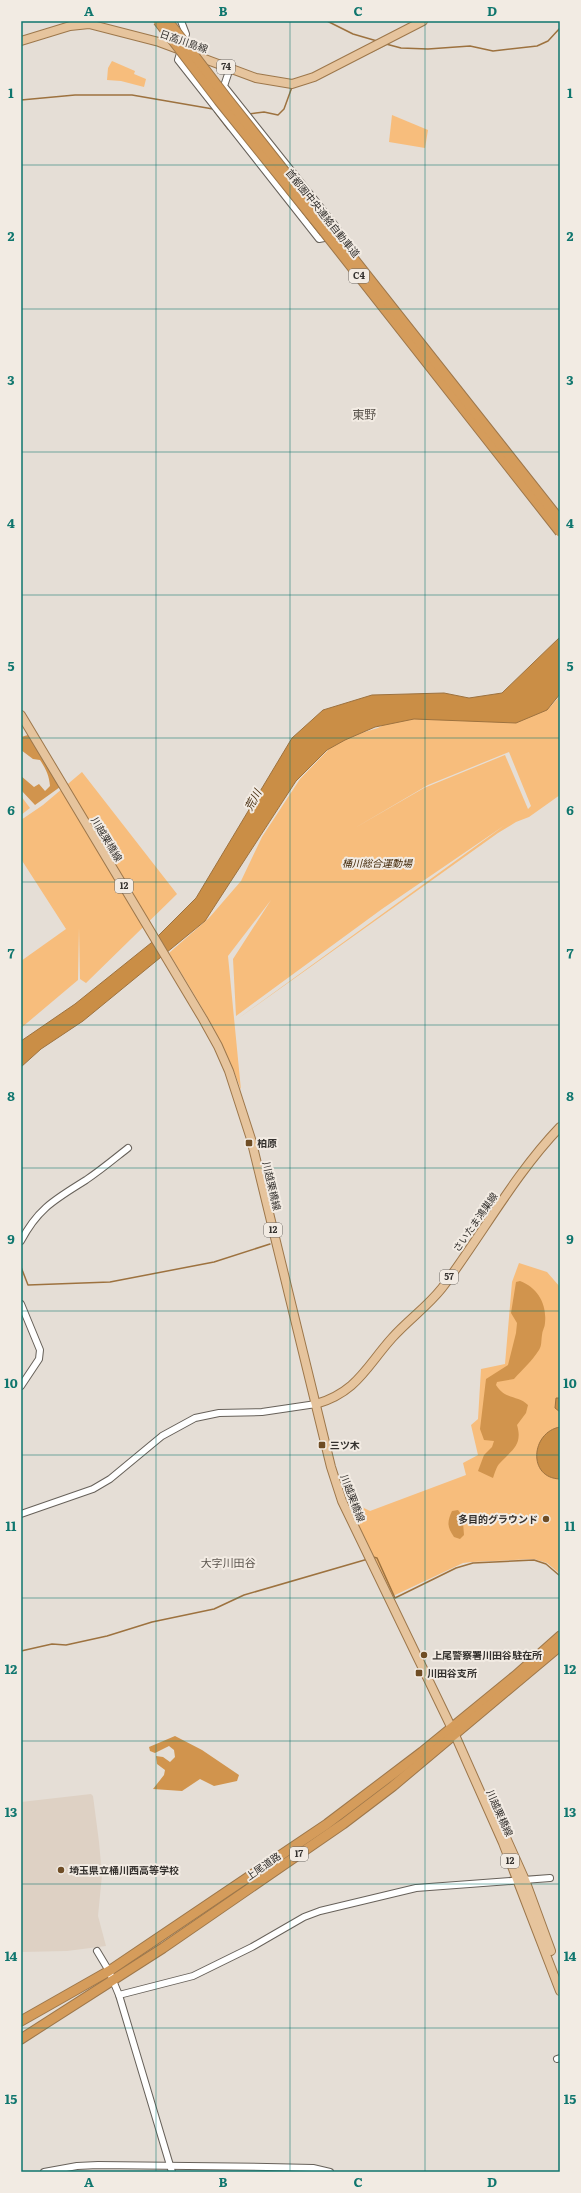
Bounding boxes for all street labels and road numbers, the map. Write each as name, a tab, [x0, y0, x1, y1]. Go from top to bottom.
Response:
street label: 日高川島線	[158, 25, 210, 56]
road number: 74	[217, 60, 235, 74]
street label: 首都圏中央連絡自動車道	[283, 165, 364, 260]
road number: C4	[349, 269, 369, 283]
street label: 川越栗橋線	[88, 813, 127, 864]
road number: 12	[115, 879, 133, 893]
street label: 川越栗橋線	[260, 1160, 285, 1212]
street label: さいたま鴻巣線	[448, 1189, 501, 1255]
road number: 12	[264, 1223, 282, 1237]
road number: 57	[440, 1270, 458, 1284]
street label: 川越栗橋線	[338, 1472, 369, 1524]
street label: 川越栗橋線	[483, 1787, 517, 1839]
road number: 17	[290, 1847, 308, 1861]
street label: 上尾道路	[242, 1848, 283, 1883]
road number: 12	[501, 1854, 519, 1868]

